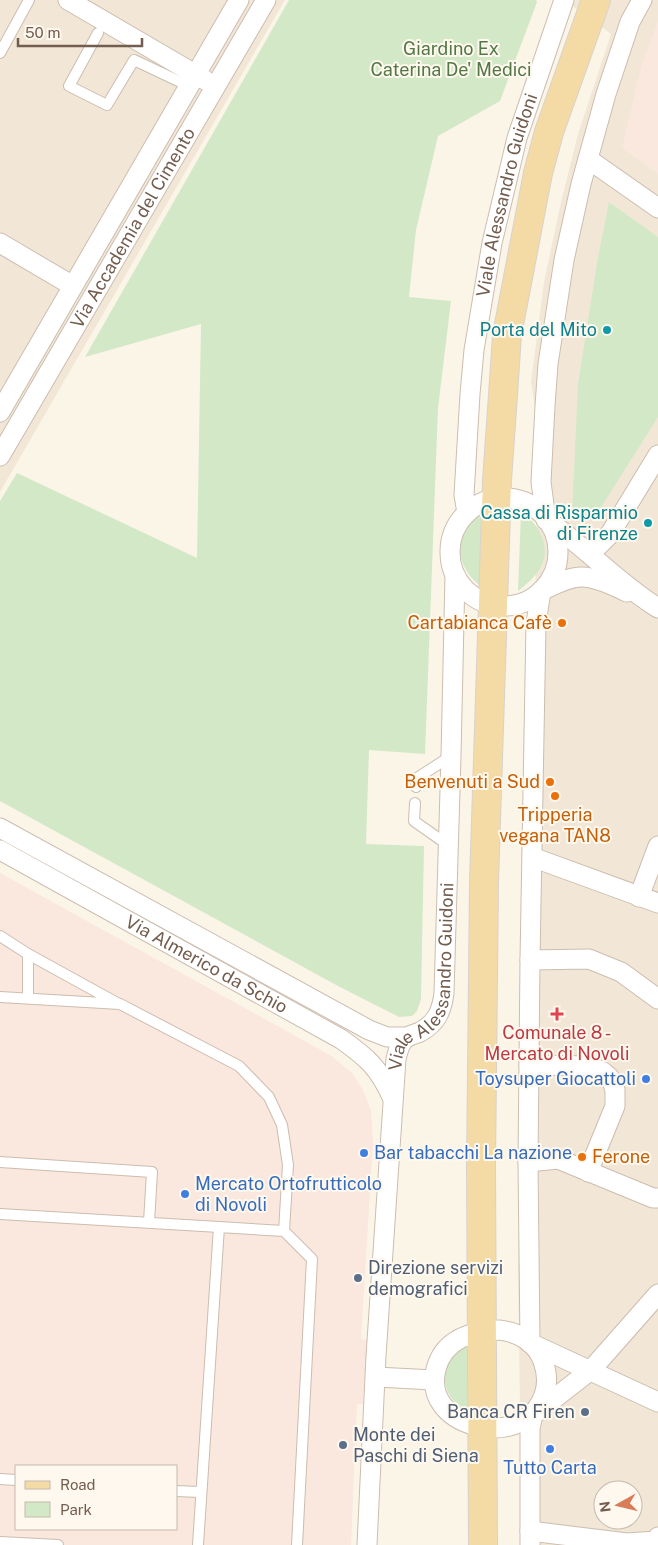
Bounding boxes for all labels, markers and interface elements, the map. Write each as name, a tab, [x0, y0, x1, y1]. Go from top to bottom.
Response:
scale bar	[18, 15, 141, 47]
text: 50 m	[25, 24, 60, 41]
park label: Giardino Ex Caterina De' Medici	[371, 38, 531, 80]
street label: Viale Alessandro Guidoni	[472, 91, 541, 298]
street label: Via Accademia del Cimento	[66, 124, 199, 332]
place label: Porta del Mito	[480, 319, 597, 340]
marker: Porta del Mito	[601, 324, 613, 336]
place label: Cassa di Risparmio di Firenze	[480, 502, 638, 544]
marker: Cassa di Risparmio di Firenze	[642, 517, 654, 529]
place label: Cartabianca Cafè	[407, 612, 552, 633]
marker: Cartabianca Cafè	[556, 617, 568, 629]
place label: Benvenuti a Sud	[404, 771, 540, 792]
marker: Benvenuti a Sud	[544, 776, 556, 788]
marker: Tripperia vegana TAN8	[549, 790, 561, 802]
place label: Tripperia vegana TAN8	[499, 804, 611, 846]
street label: Viale Alessandro Guidoni	[384, 882, 457, 1071]
street label: Via Almerico da Schio	[122, 911, 291, 1017]
marker: Comunale 8 - Mercato di Novoli	[551, 1008, 563, 1020]
place label: Comunale 8 - Mercato di Novoli	[484, 1022, 630, 1064]
place label: Toysuper Giocattoli	[475, 1068, 636, 1089]
marker: Toysuper Giocattoli	[640, 1073, 652, 1085]
place label: Bar tabacchi La nazione	[374, 1142, 572, 1163]
place label: Ferone	[592, 1146, 650, 1167]
marker: Bar tabacchi La nazione	[358, 1147, 370, 1159]
marker: Ferone	[576, 1151, 588, 1163]
place label: Mercato Ortofrutticolo di Novoli	[195, 1173, 382, 1215]
marker: Mercato Ortofrutticolo di Novoli	[179, 1188, 191, 1200]
place label: Direzione servizi demografici	[368, 1257, 503, 1299]
marker: Direzione servizi demografici	[352, 1272, 364, 1284]
place label: Banca CR Firen	[447, 1401, 575, 1422]
marker: Banca CR Firen	[579, 1406, 591, 1418]
place label: Monte dei Paschi di Siena	[353, 1424, 479, 1466]
marker: Monte dei Paschi di Siena	[337, 1439, 349, 1451]
marker: Tutto Carta	[544, 1443, 556, 1455]
place label: Tutto Carta	[503, 1457, 597, 1478]
legend	[15, 1465, 178, 1530]
text: Road	[60, 1476, 96, 1493]
north arrow	[593, 1480, 643, 1530]
text: N	[596, 1500, 614, 1513]
text: Park	[60, 1501, 92, 1518]

